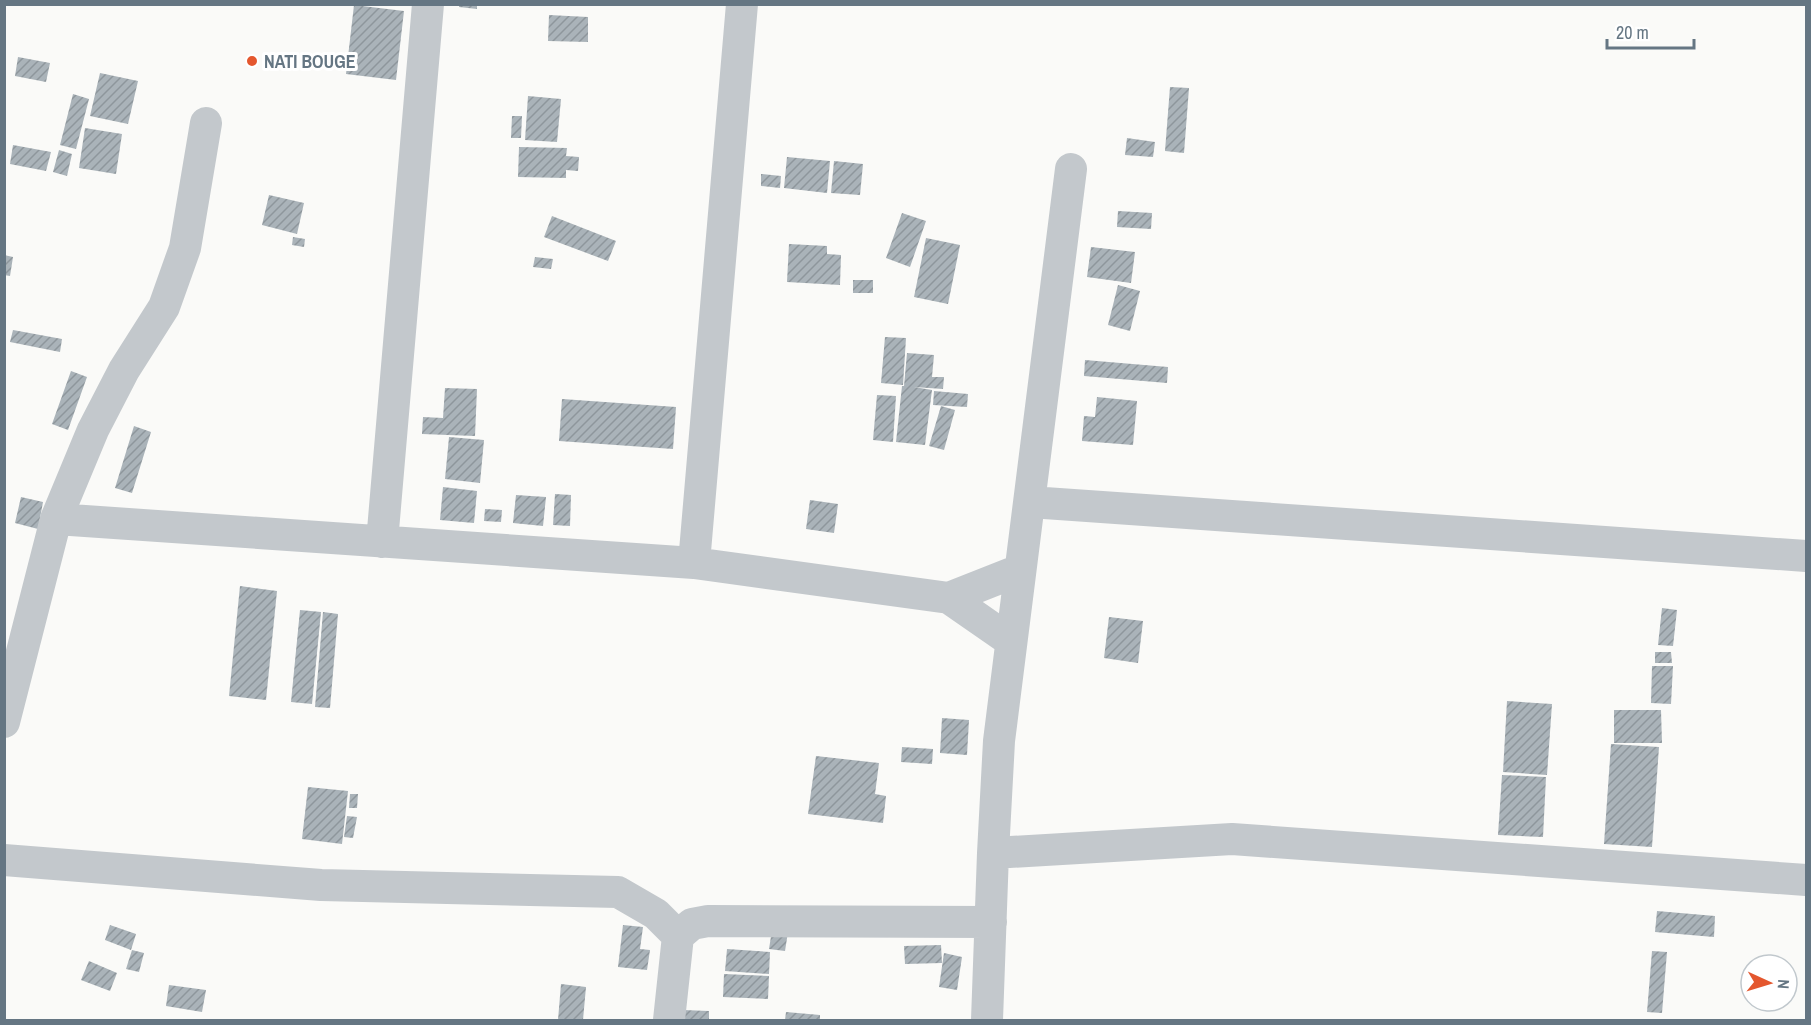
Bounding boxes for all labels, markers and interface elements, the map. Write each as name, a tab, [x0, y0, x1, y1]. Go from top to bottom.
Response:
scale bar	[1607, 12, 1694, 50]
text: 20 m	[1616, 20, 1649, 45]
place label: NATI BOUGE	[264, 49, 356, 74]
marker: NATI BOUGE	[245, 54, 259, 68]
north arrow	[1739, 953, 1799, 1013]
text: N	[1773, 979, 1795, 990]

